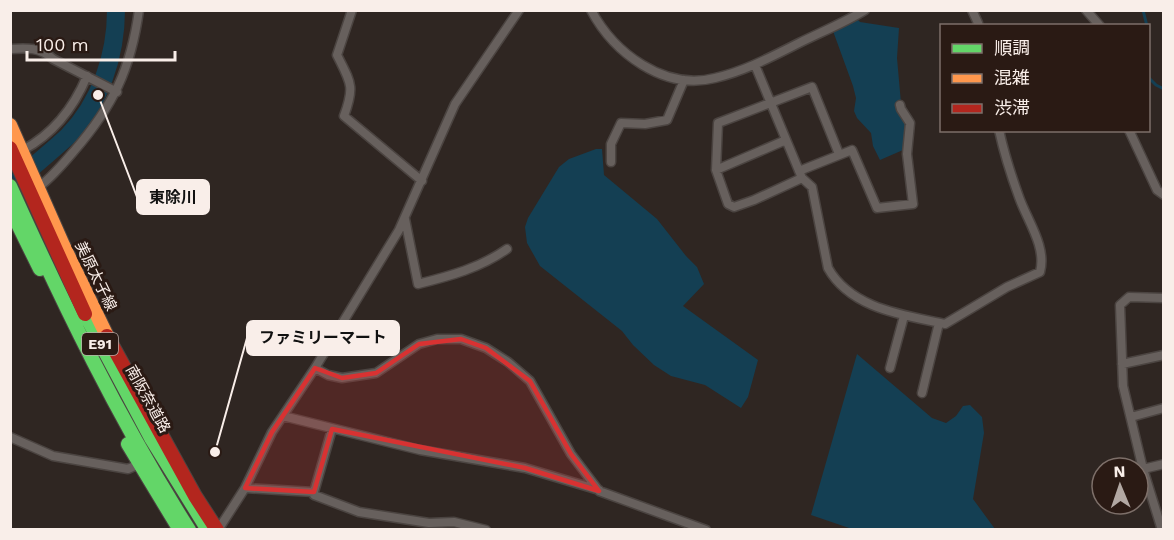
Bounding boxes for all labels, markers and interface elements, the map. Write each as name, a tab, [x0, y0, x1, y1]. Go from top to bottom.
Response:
scale bar	[27, 24, 176, 62]
legend	[940, 24, 1150, 132]
text: 100 m	[36, 34, 89, 55]
text: 順調	[994, 37, 1030, 58]
text: 混雑	[994, 67, 1030, 88]
text: 渋滞	[994, 97, 1030, 118]
callout: 東除川	[137, 180, 209, 214]
text: 東除川	[149, 188, 197, 207]
street label: 美原太子線	[71, 238, 121, 314]
callout: ファミリーマート	[247, 321, 399, 355]
text: ファミリーマート	[259, 328, 387, 347]
road number: E91	[82, 333, 118, 355]
street label: 南阪奈道路	[122, 362, 174, 436]
north arrow	[1090, 456, 1150, 516]
text: N	[1113, 462, 1126, 481]

